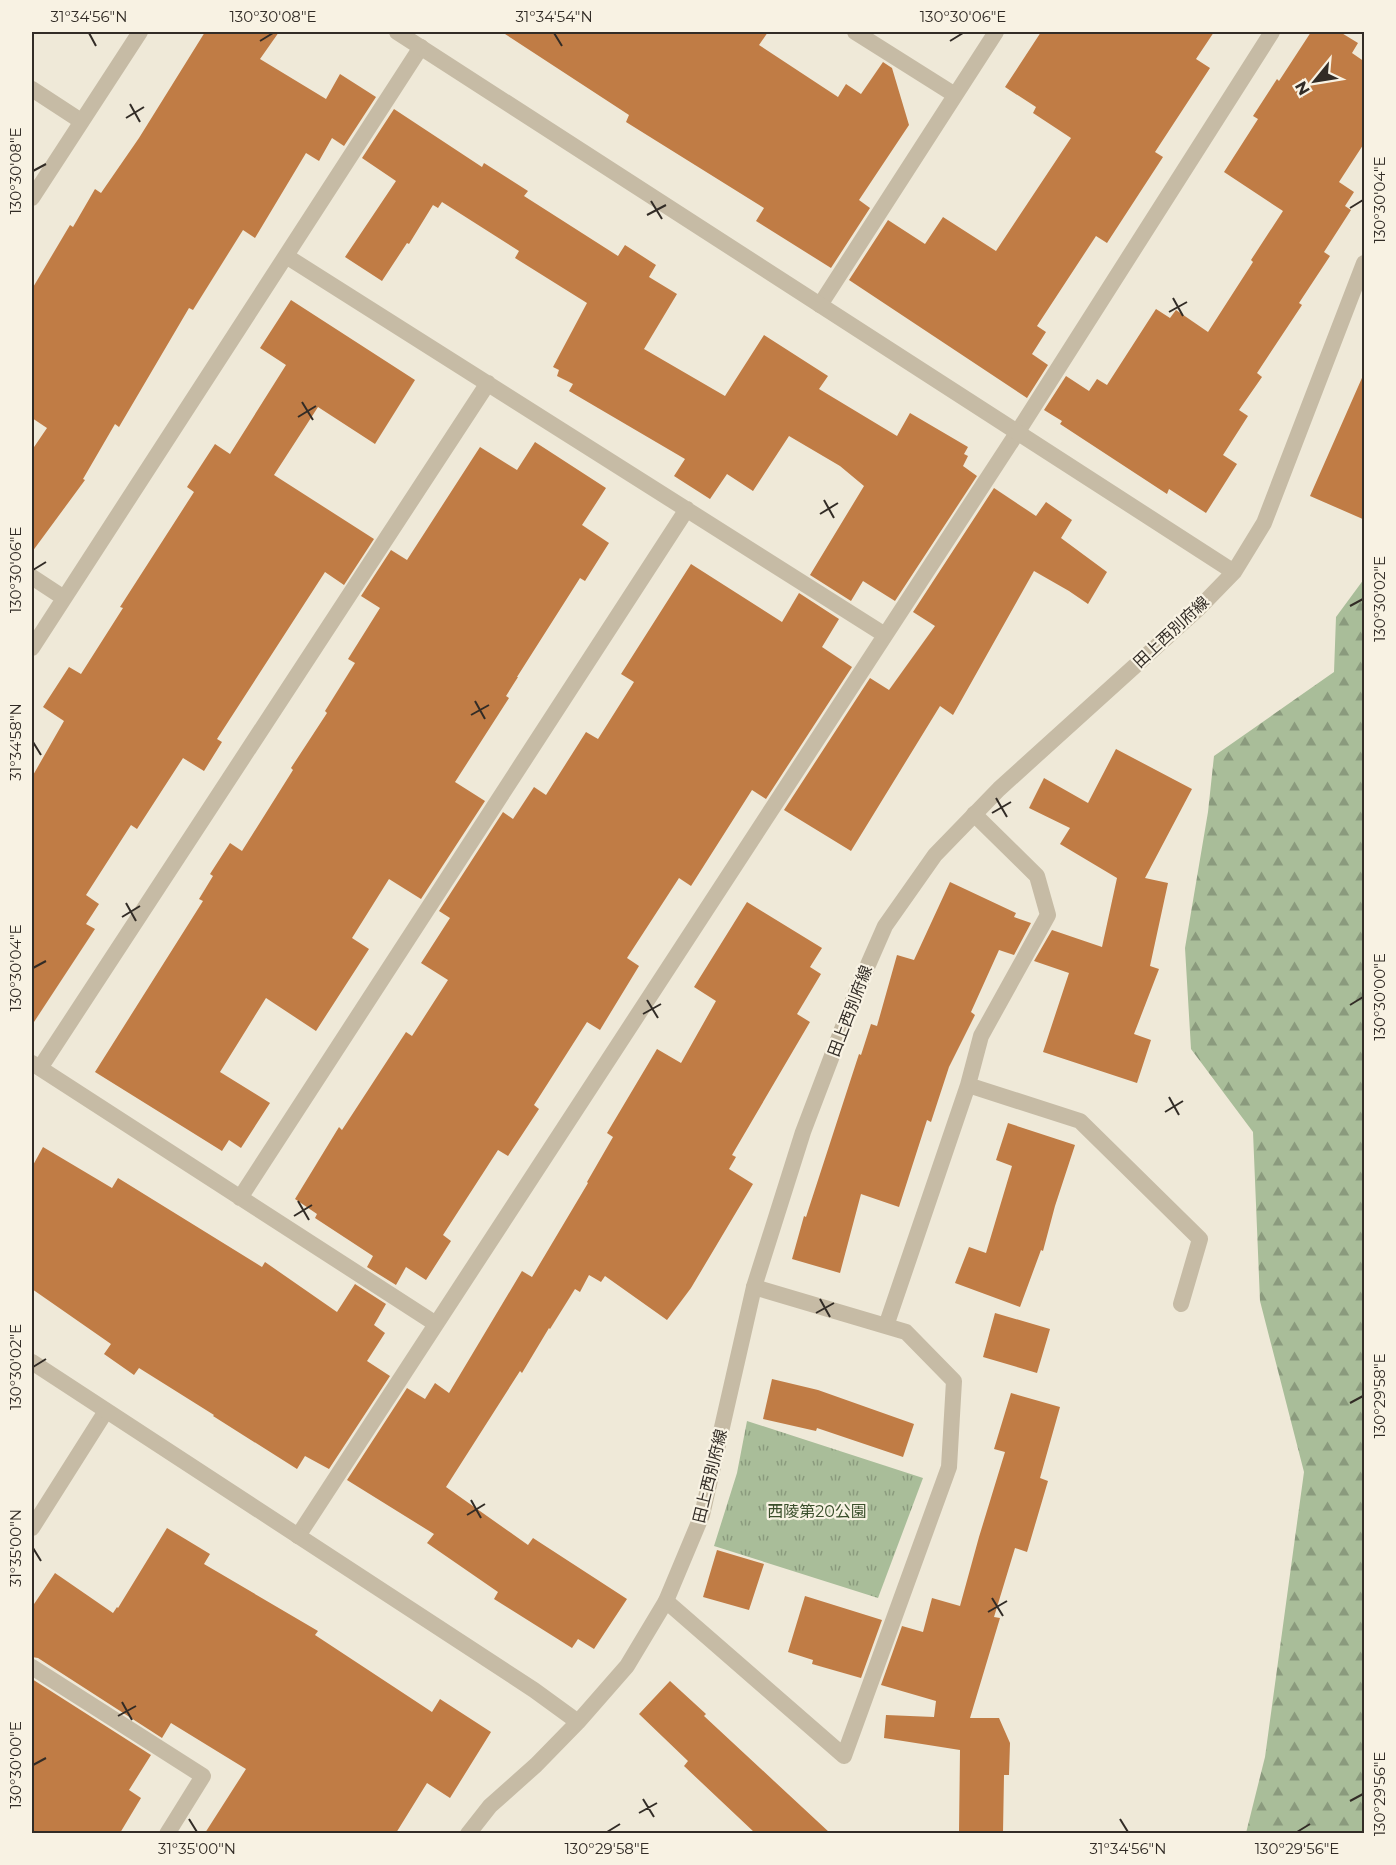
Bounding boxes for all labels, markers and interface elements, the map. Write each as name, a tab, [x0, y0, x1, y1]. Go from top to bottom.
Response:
text: 31°34'56"N	[51, 7, 127, 26]
text: 130°30'08"E	[229, 7, 317, 26]
text: 31°34'54"N	[515, 7, 593, 26]
text: 130°30'06"E	[920, 7, 1006, 26]
north arrow	[1285, 51, 1345, 111]
text: N	[1291, 78, 1314, 99]
text: 130°30'08"E	[6, 127, 25, 215]
text: 130°30'04"E	[1370, 156, 1389, 244]
text: 130°30'06"E	[6, 527, 25, 613]
text: 130°30'02"E	[1370, 556, 1389, 642]
street label: 田上西別府線	[1129, 592, 1213, 672]
text: 31°34'58"N	[6, 703, 25, 781]
text: 130°30'04"E	[6, 924, 25, 1012]
text: 130°30'00"E	[1370, 953, 1389, 1041]
street label: 田上西別府線	[824, 963, 876, 1059]
text: 130°30'02"E	[6, 1324, 25, 1410]
text: 130°29'58"E	[1370, 1353, 1389, 1439]
street label: 田上西別府線	[689, 1427, 731, 1525]
park label: 西陵第20公園	[767, 1502, 867, 1521]
text: 31°35'00"N	[6, 1509, 25, 1587]
text: 130°30'00"E	[6, 1721, 25, 1809]
text: 130°29'56"E	[1370, 1752, 1389, 1836]
text: 31°35'00"N	[158, 1839, 236, 1858]
text: 130°29'58"E	[564, 1839, 650, 1858]
text: 31°34'56"N	[1090, 1839, 1166, 1858]
text: 130°29'56"E	[1255, 1839, 1339, 1858]

